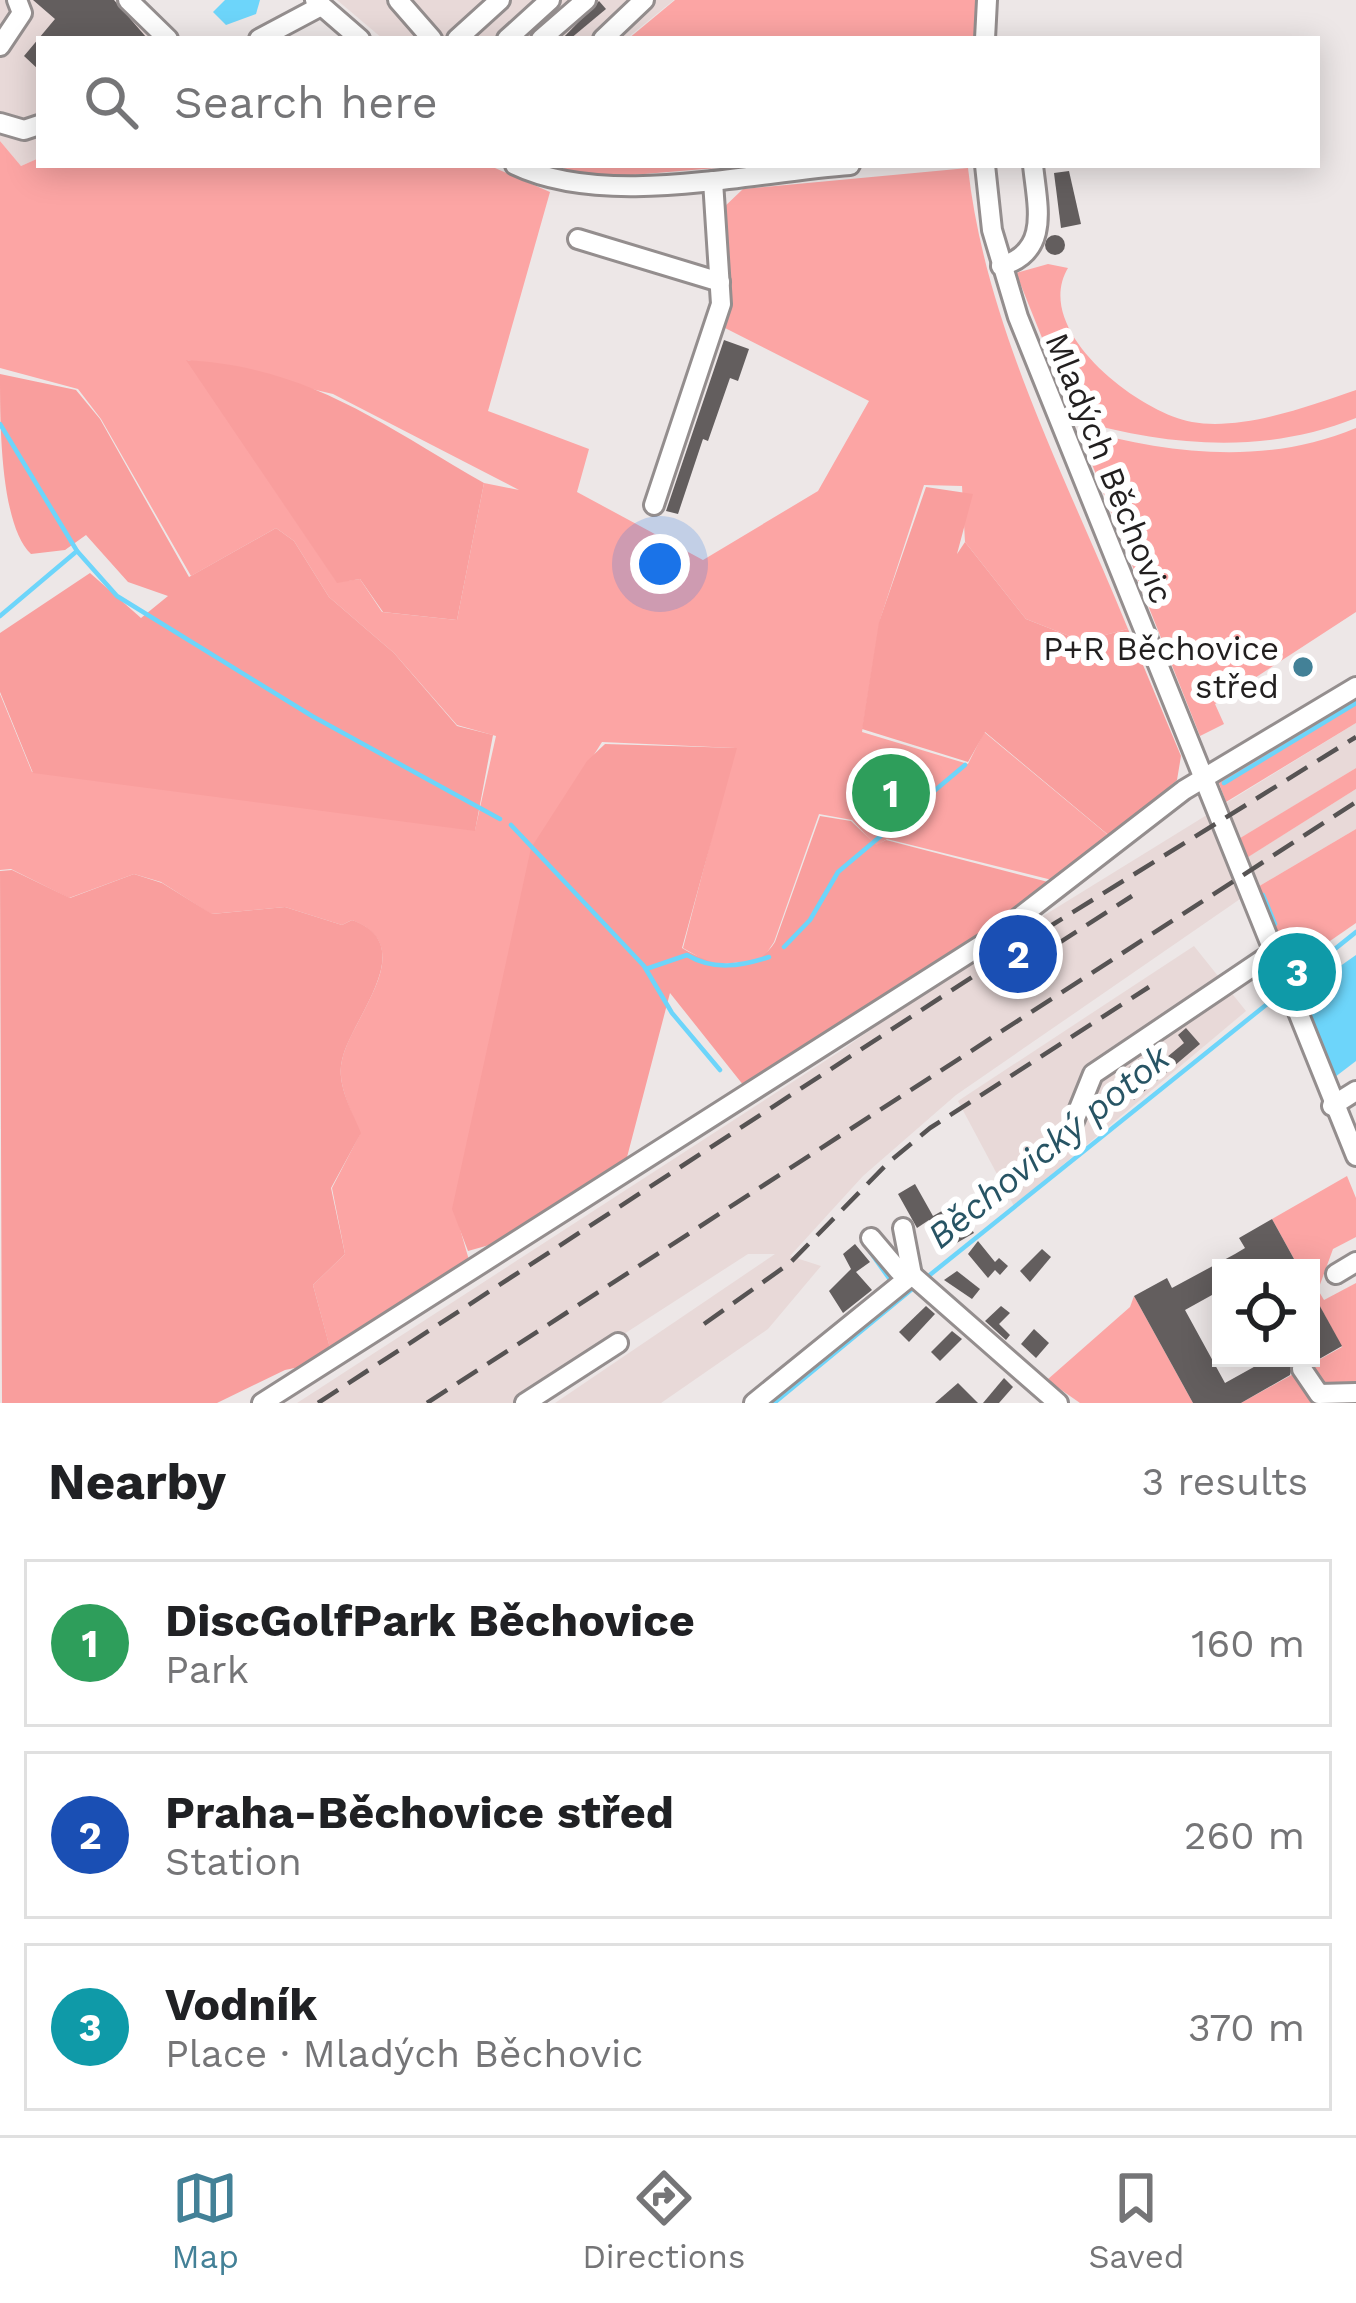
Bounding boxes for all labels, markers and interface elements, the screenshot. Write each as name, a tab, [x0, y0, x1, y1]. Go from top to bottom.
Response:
search box	[36, 36, 1320, 168]
icon: search	[78, 69, 144, 135]
text: Search here	[174, 76, 438, 129]
street label: Mladých Běchovic	[1037, 327, 1182, 609]
your location	[630, 534, 690, 594]
place label: P+R Běchovice střed	[1043, 629, 1279, 706]
marker: P+R Běchovice střed	[1290, 654, 1316, 680]
pin: 1	[852, 748, 930, 838]
pin: 2	[979, 909, 1057, 999]
pin: 3	[1258, 927, 1336, 1017]
water label: Běchovický potok	[919, 1036, 1179, 1257]
map controls	[1212, 1259, 1320, 1367]
button: locate	[1212, 1259, 1320, 1367]
text: Nearby	[48, 1452, 226, 1511]
text: 3 results	[1142, 1459, 1308, 1504]
text: DiscGolfPark Běchovice	[165, 1594, 695, 1647]
text: 1	[82, 1621, 98, 1666]
text: 160 m	[1191, 1621, 1305, 1666]
text: Park	[165, 1647, 249, 1692]
text: Praha-Běchovice střed	[165, 1786, 674, 1839]
text: 2	[78, 1813, 102, 1858]
text: 260 m	[1184, 1813, 1305, 1858]
text: Station	[165, 1839, 302, 1884]
text: Vodník	[165, 1978, 317, 2031]
text: 3	[78, 2005, 102, 2050]
text: 370 m	[1188, 2005, 1305, 2050]
text: Place · Mladých Běchovic	[165, 2031, 643, 2076]
tab: Map	[172, 2165, 239, 2276]
tab: Directions	[582, 2165, 745, 2276]
tab: Saved	[1089, 2165, 1184, 2276]

